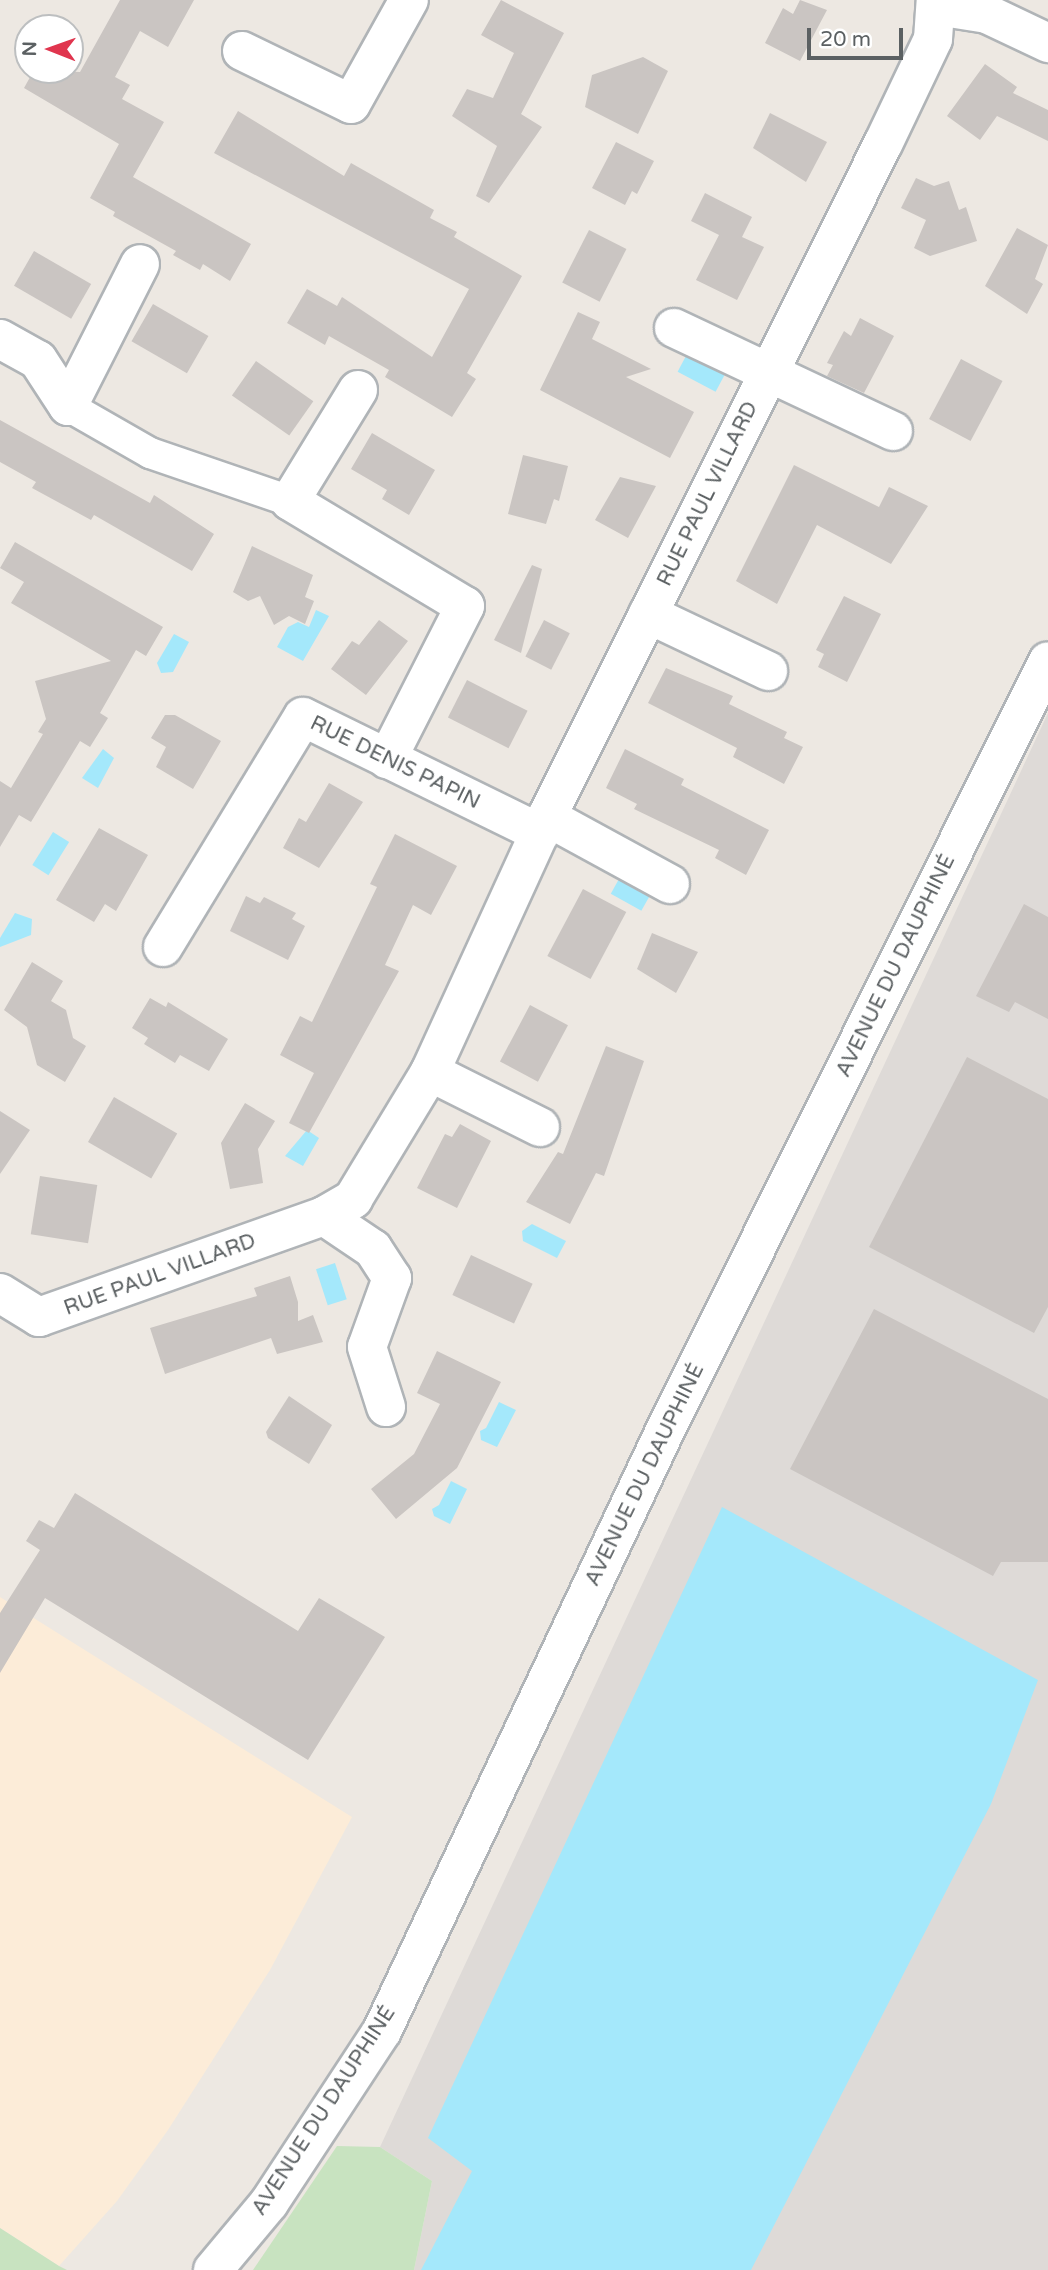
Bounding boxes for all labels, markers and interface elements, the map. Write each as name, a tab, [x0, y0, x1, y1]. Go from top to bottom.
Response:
north arrow	[14, 14, 84, 84]
scale bar	[810, 14, 906, 58]
text: 20 m	[820, 27, 871, 52]
text: N	[19, 41, 41, 56]
street label: RUE PAUL VILLARD	[652, 398, 764, 590]
street label: RUE DENIS PAPIN	[306, 711, 484, 815]
street label: AVENUE DU DAUPHINÉ	[831, 851, 961, 1081]
street label: RUE PAUL VILLARD	[61, 1229, 259, 1321]
street label: AVENUE DU DAUPHINÉ	[580, 1360, 710, 1590]
street label: AVENUE DU DAUPHINÉ	[247, 2002, 401, 2220]

